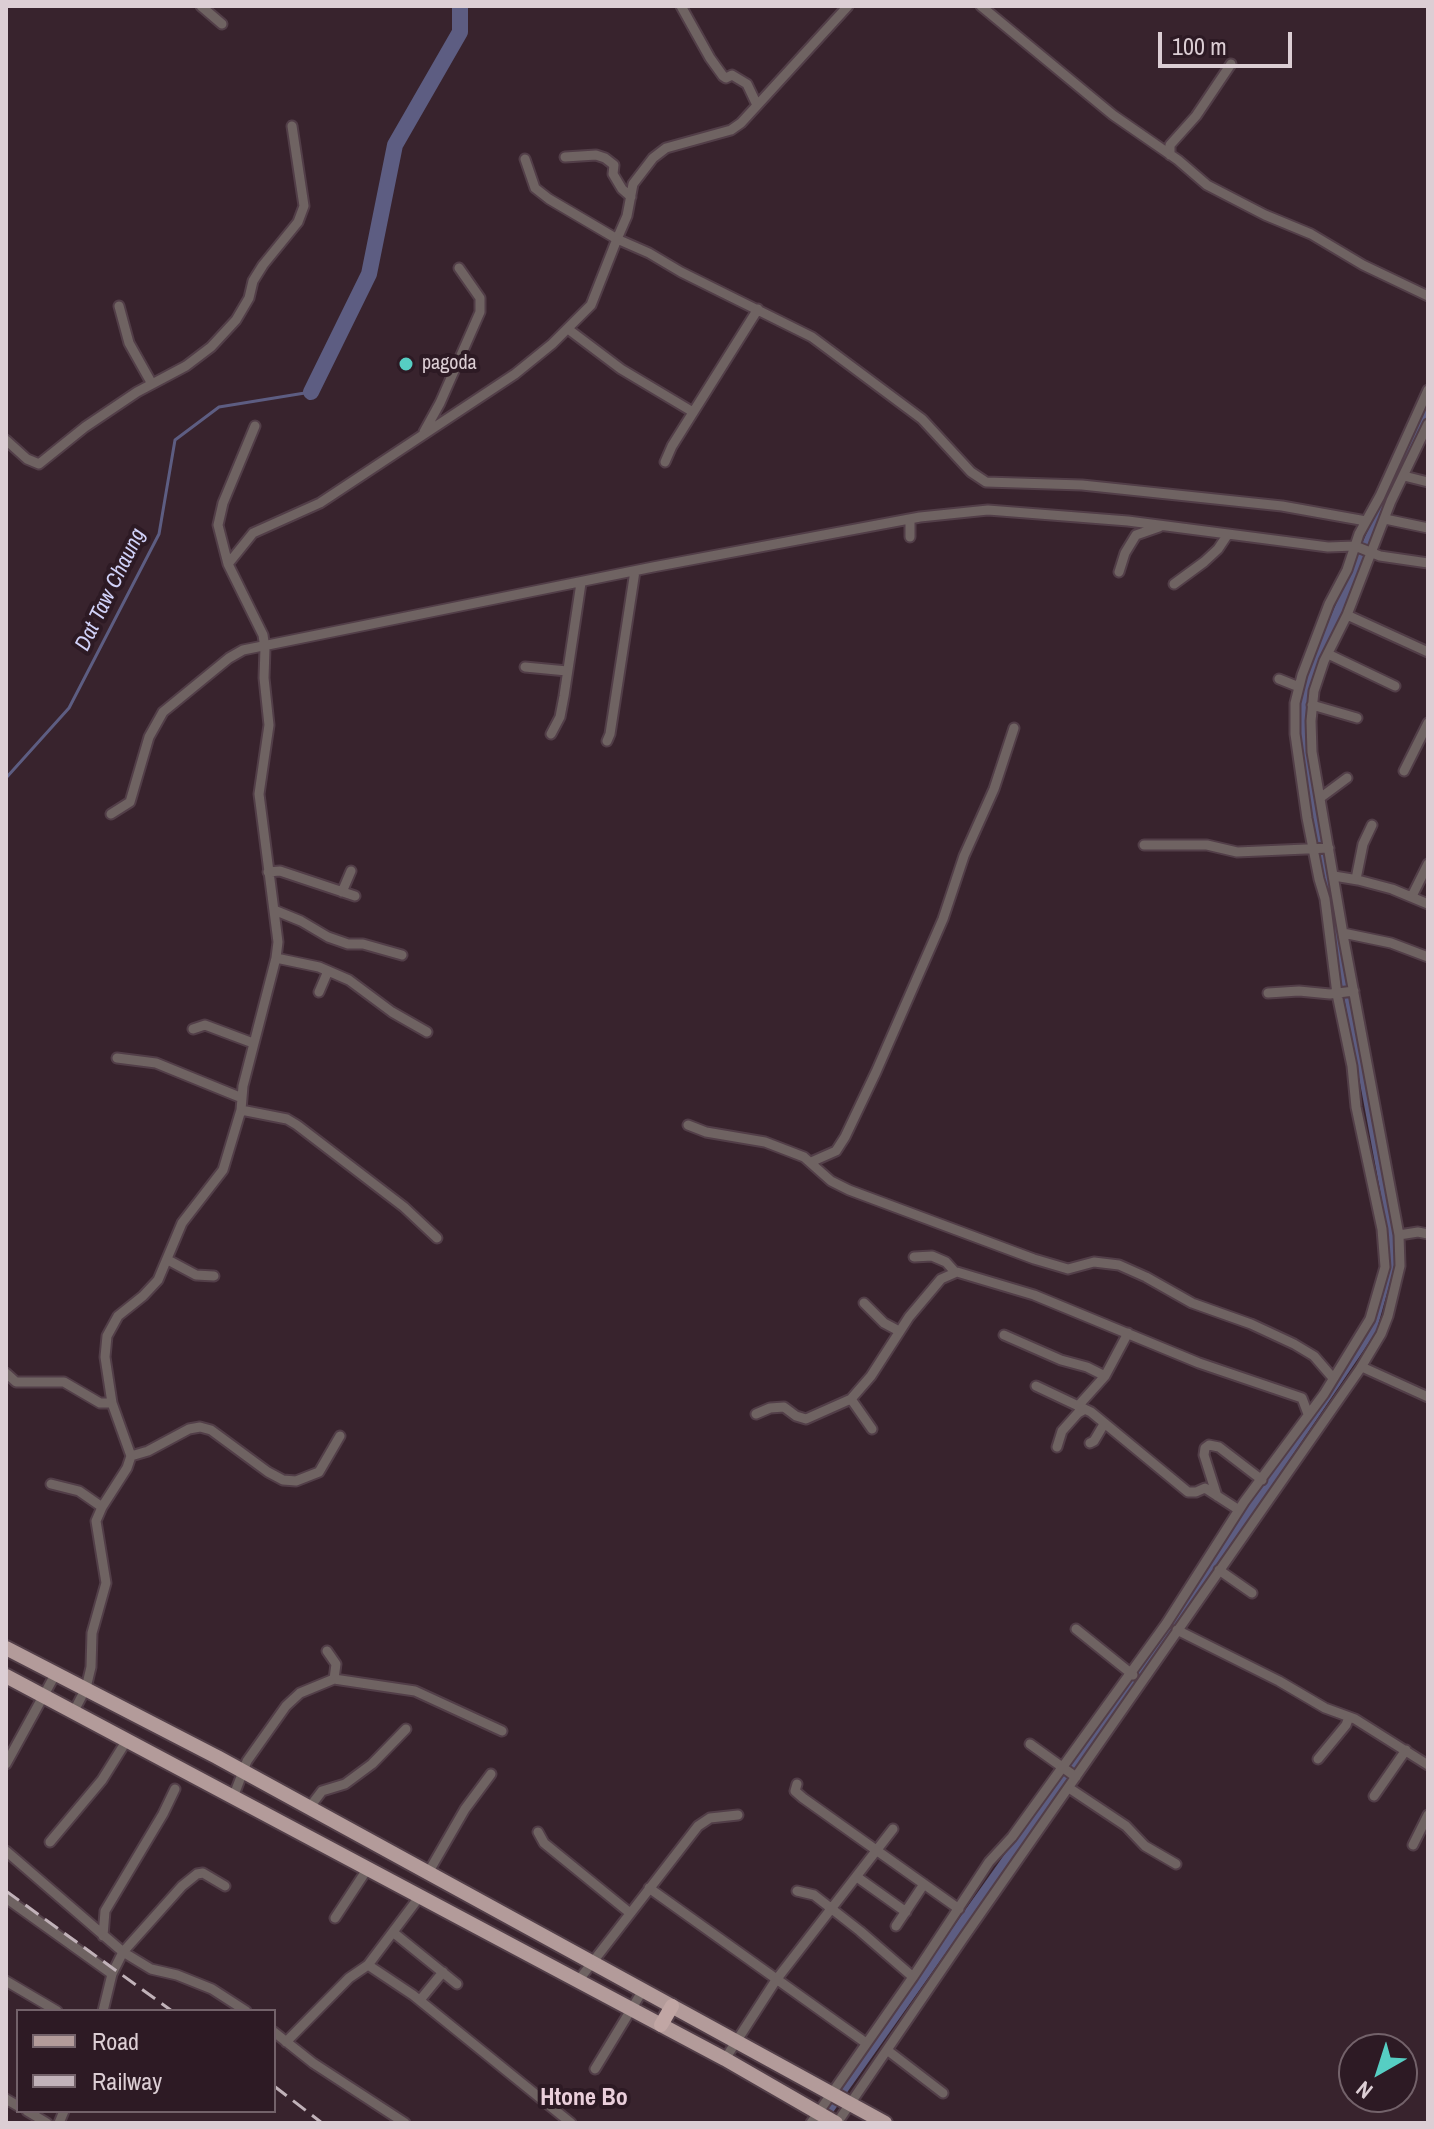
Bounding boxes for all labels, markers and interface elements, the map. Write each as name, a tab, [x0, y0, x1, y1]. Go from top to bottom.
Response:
scale bar	[1162, 16, 1296, 66]
text: 100 m	[1172, 30, 1227, 62]
place label: pagoda	[422, 352, 477, 376]
marker: pagoda	[397, 355, 415, 373]
water label: Dat Taw Chaung	[70, 524, 152, 656]
legend	[16, 2009, 276, 2113]
text: Road	[92, 2025, 139, 2057]
north arrow	[1338, 2033, 1418, 2113]
text: Railway	[92, 2065, 162, 2097]
text: N	[1350, 2074, 1379, 2106]
district label: Htone Bo	[540, 2085, 628, 2113]

